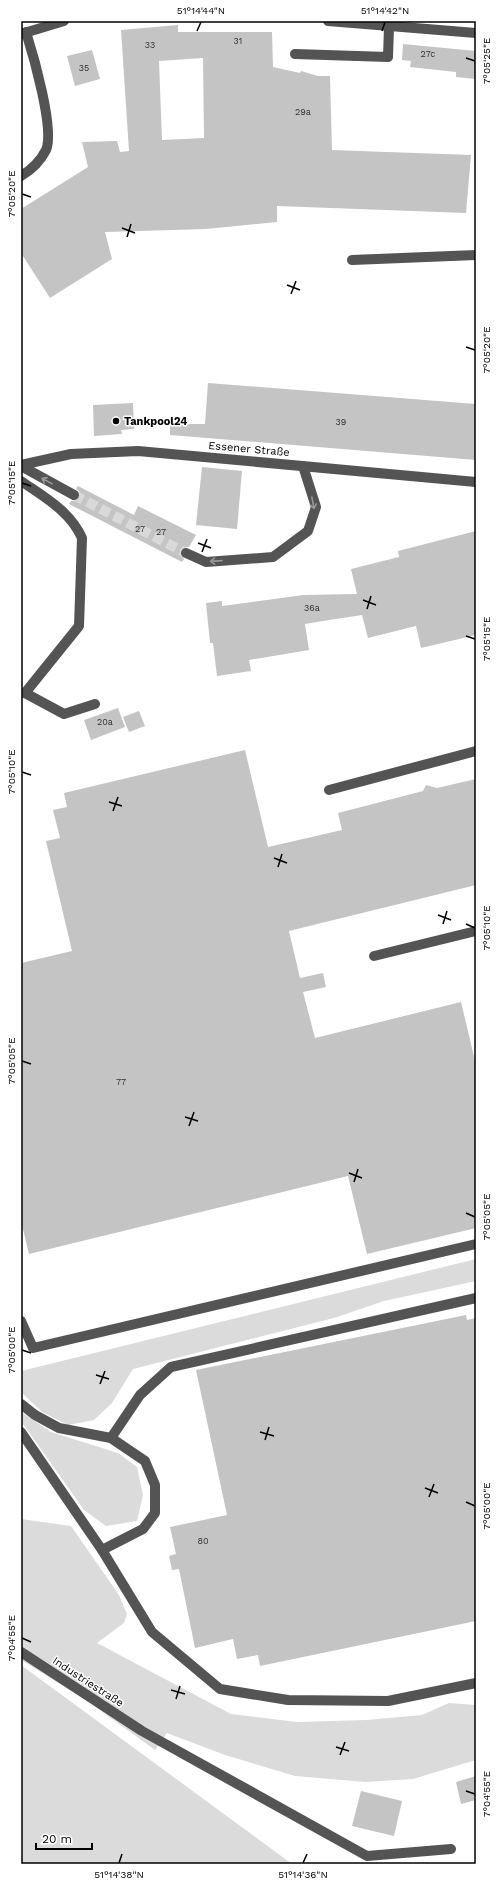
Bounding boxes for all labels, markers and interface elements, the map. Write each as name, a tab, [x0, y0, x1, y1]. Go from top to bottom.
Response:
text: 51°14'44"N	[177, 5, 225, 16]
text: 51°14'42"N	[361, 5, 409, 16]
house number: 31	[234, 36, 242, 46]
text: 7°05'25"E	[481, 38, 492, 84]
house number: 33	[145, 40, 155, 50]
house number: 27c	[421, 49, 435, 59]
house number: 35	[79, 63, 89, 73]
house number: 29a	[295, 107, 311, 117]
text: 7°05'20"E	[6, 170, 17, 218]
text: 7°05'20"E	[481, 326, 492, 374]
place label: Tankpool24	[124, 415, 187, 428]
marker: Tankpool24	[111, 416, 121, 426]
house number: 39	[336, 417, 346, 427]
street label: Essener Straße	[208, 439, 290, 459]
text: 7°05'15"E	[6, 461, 17, 505]
one-way arrow	[41, 476, 53, 484]
one-way arrow	[310, 496, 318, 509]
house number: 27	[135, 524, 145, 534]
house number: 27	[156, 527, 166, 537]
one-way arrow	[210, 558, 223, 565]
house number: 36a	[304, 603, 320, 613]
text: 7°05'15"E	[481, 617, 492, 661]
house number: 20a	[97, 717, 113, 727]
text: 7°05'10"E	[6, 749, 17, 795]
text: 7°05'10"E	[481, 905, 492, 951]
text: 7°05'05"E	[6, 1037, 17, 1085]
house number: 77	[116, 1077, 126, 1087]
text: 7°05'05"E	[481, 1193, 492, 1241]
text: 7°05'00"E	[6, 1326, 17, 1374]
text: 7°05'00"E	[481, 1482, 492, 1530]
house number: 80	[197, 1536, 209, 1546]
text: 7°04'55"E	[6, 1615, 17, 1661]
street label: Industriestraße	[50, 1654, 126, 1710]
text: 7°04'55"E	[481, 1771, 492, 1817]
scale bar	[36, 1825, 92, 1851]
text: 20 m	[42, 1832, 72, 1846]
text: 51°14'38"N	[94, 1869, 144, 1880]
text: 51°14'36"N	[278, 1869, 328, 1880]

